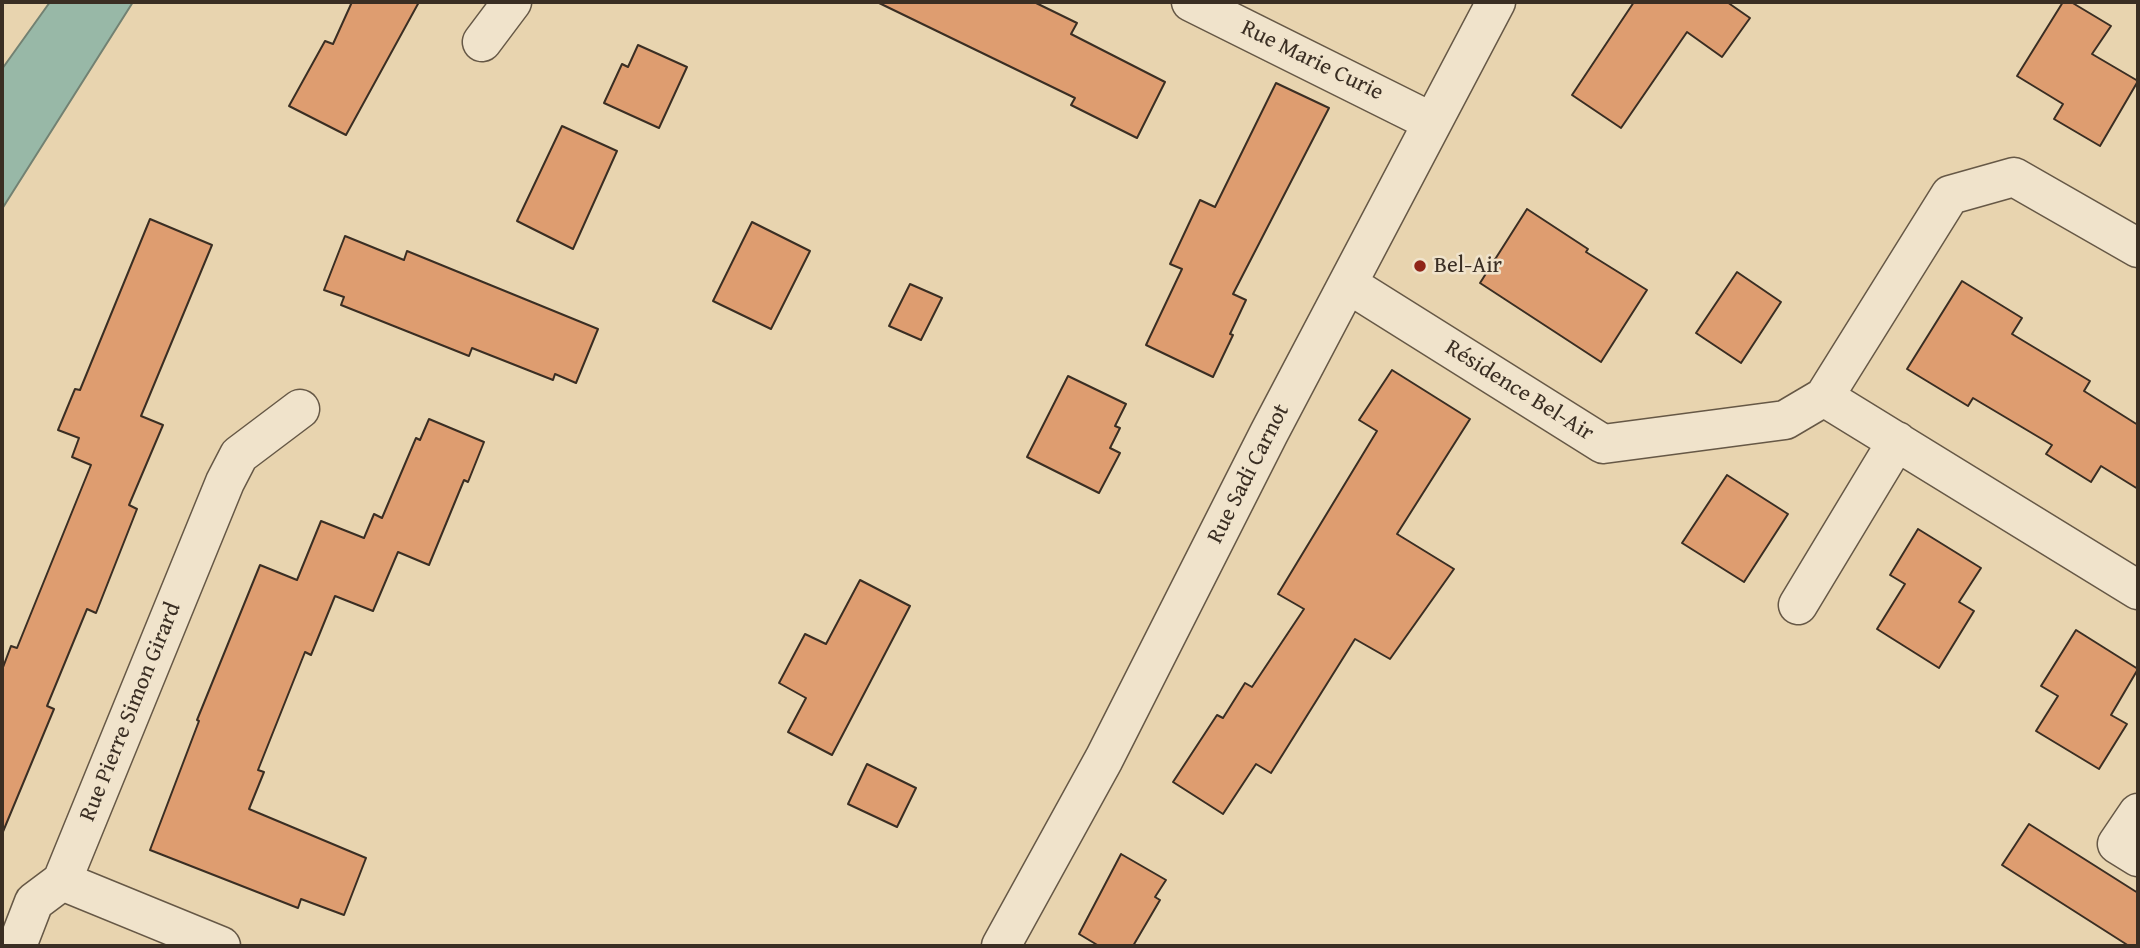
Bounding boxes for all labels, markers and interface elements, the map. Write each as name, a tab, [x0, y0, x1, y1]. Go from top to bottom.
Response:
street label: Rue Marie Curie	[1236, 15, 1388, 107]
place label: Bel-Air	[1434, 252, 1502, 280]
marker: Bel-Air	[1412, 258, 1428, 274]
street label: Résidence Bel-Air	[1440, 334, 1598, 448]
street label: Rue Sadi Carnot	[1202, 400, 1296, 548]
street label: Rue Pierre Simon Girard	[74, 599, 188, 825]

